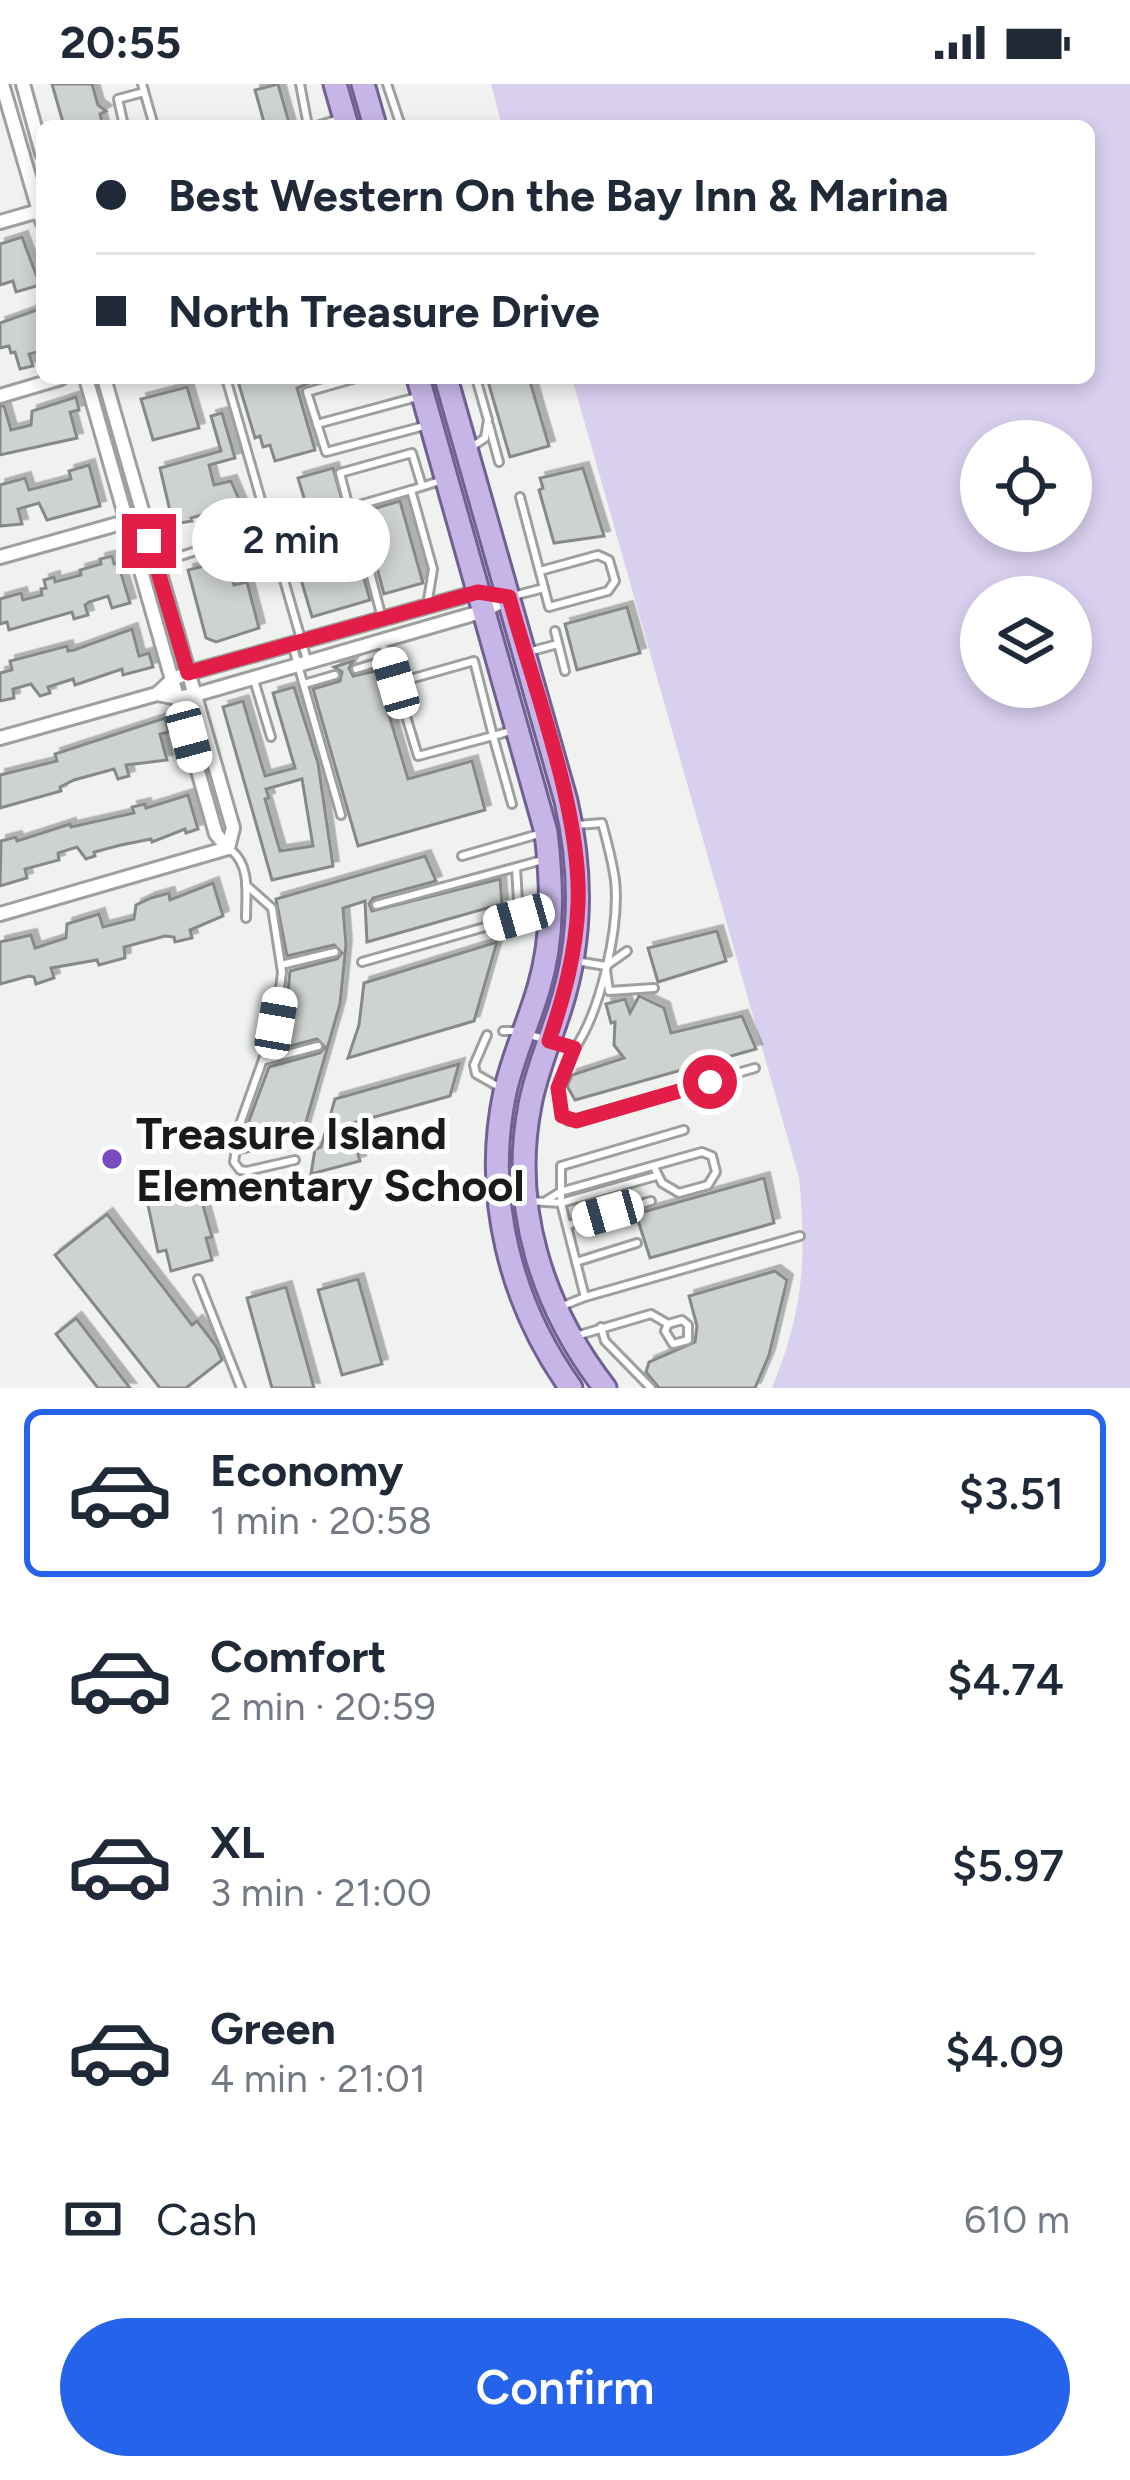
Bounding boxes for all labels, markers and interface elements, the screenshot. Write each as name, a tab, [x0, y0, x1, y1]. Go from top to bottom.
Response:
text: 20:55	[60, 15, 181, 69]
text: Best Western On the Bay Inn & Marina	[168, 168, 949, 222]
text: North Treasure Drive	[168, 284, 600, 338]
map controls	[960, 420, 1092, 708]
button: locate	[960, 420, 1092, 552]
callout: 2 min	[191, 499, 389, 583]
route end	[122, 514, 176, 568]
text: 2 min	[242, 516, 340, 563]
button: layers	[960, 576, 1092, 708]
car	[369, 643, 423, 723]
car	[162, 698, 216, 776]
car	[479, 890, 559, 944]
car	[252, 984, 300, 1062]
route start	[683, 1055, 737, 1109]
place label: Treasure Island Elementary School	[136, 1106, 525, 1212]
marker: Treasure Island Elementary School	[99, 1146, 125, 1172]
car	[568, 1186, 648, 1240]
icon: car	[66, 1439, 174, 1547]
text: Economy	[210, 1443, 403, 1497]
text: $3.51	[959, 1466, 1064, 1520]
text: 1 min · 20:58	[210, 1497, 432, 1544]
icon: car	[66, 1625, 174, 1733]
text: Comfort	[210, 1629, 386, 1683]
text: $4.74	[947, 1652, 1064, 1706]
text: 2 min · 20:59	[210, 1683, 436, 1730]
icon: car	[66, 1811, 174, 1919]
text: XL	[210, 1815, 265, 1869]
text: $5.97	[952, 1838, 1064, 1892]
text: 3 min · 21:00	[210, 1869, 432, 1916]
icon: car	[66, 1997, 174, 2105]
text: Green	[210, 2001, 336, 2055]
text: $4.09	[945, 2024, 1064, 2078]
text: 4 min · 21:01	[210, 2055, 426, 2102]
icon: cash	[60, 2186, 126, 2252]
text: Cash	[156, 2192, 257, 2246]
text: 610 m	[964, 2196, 1070, 2243]
button: Confirm	[60, 2318, 1070, 2456]

